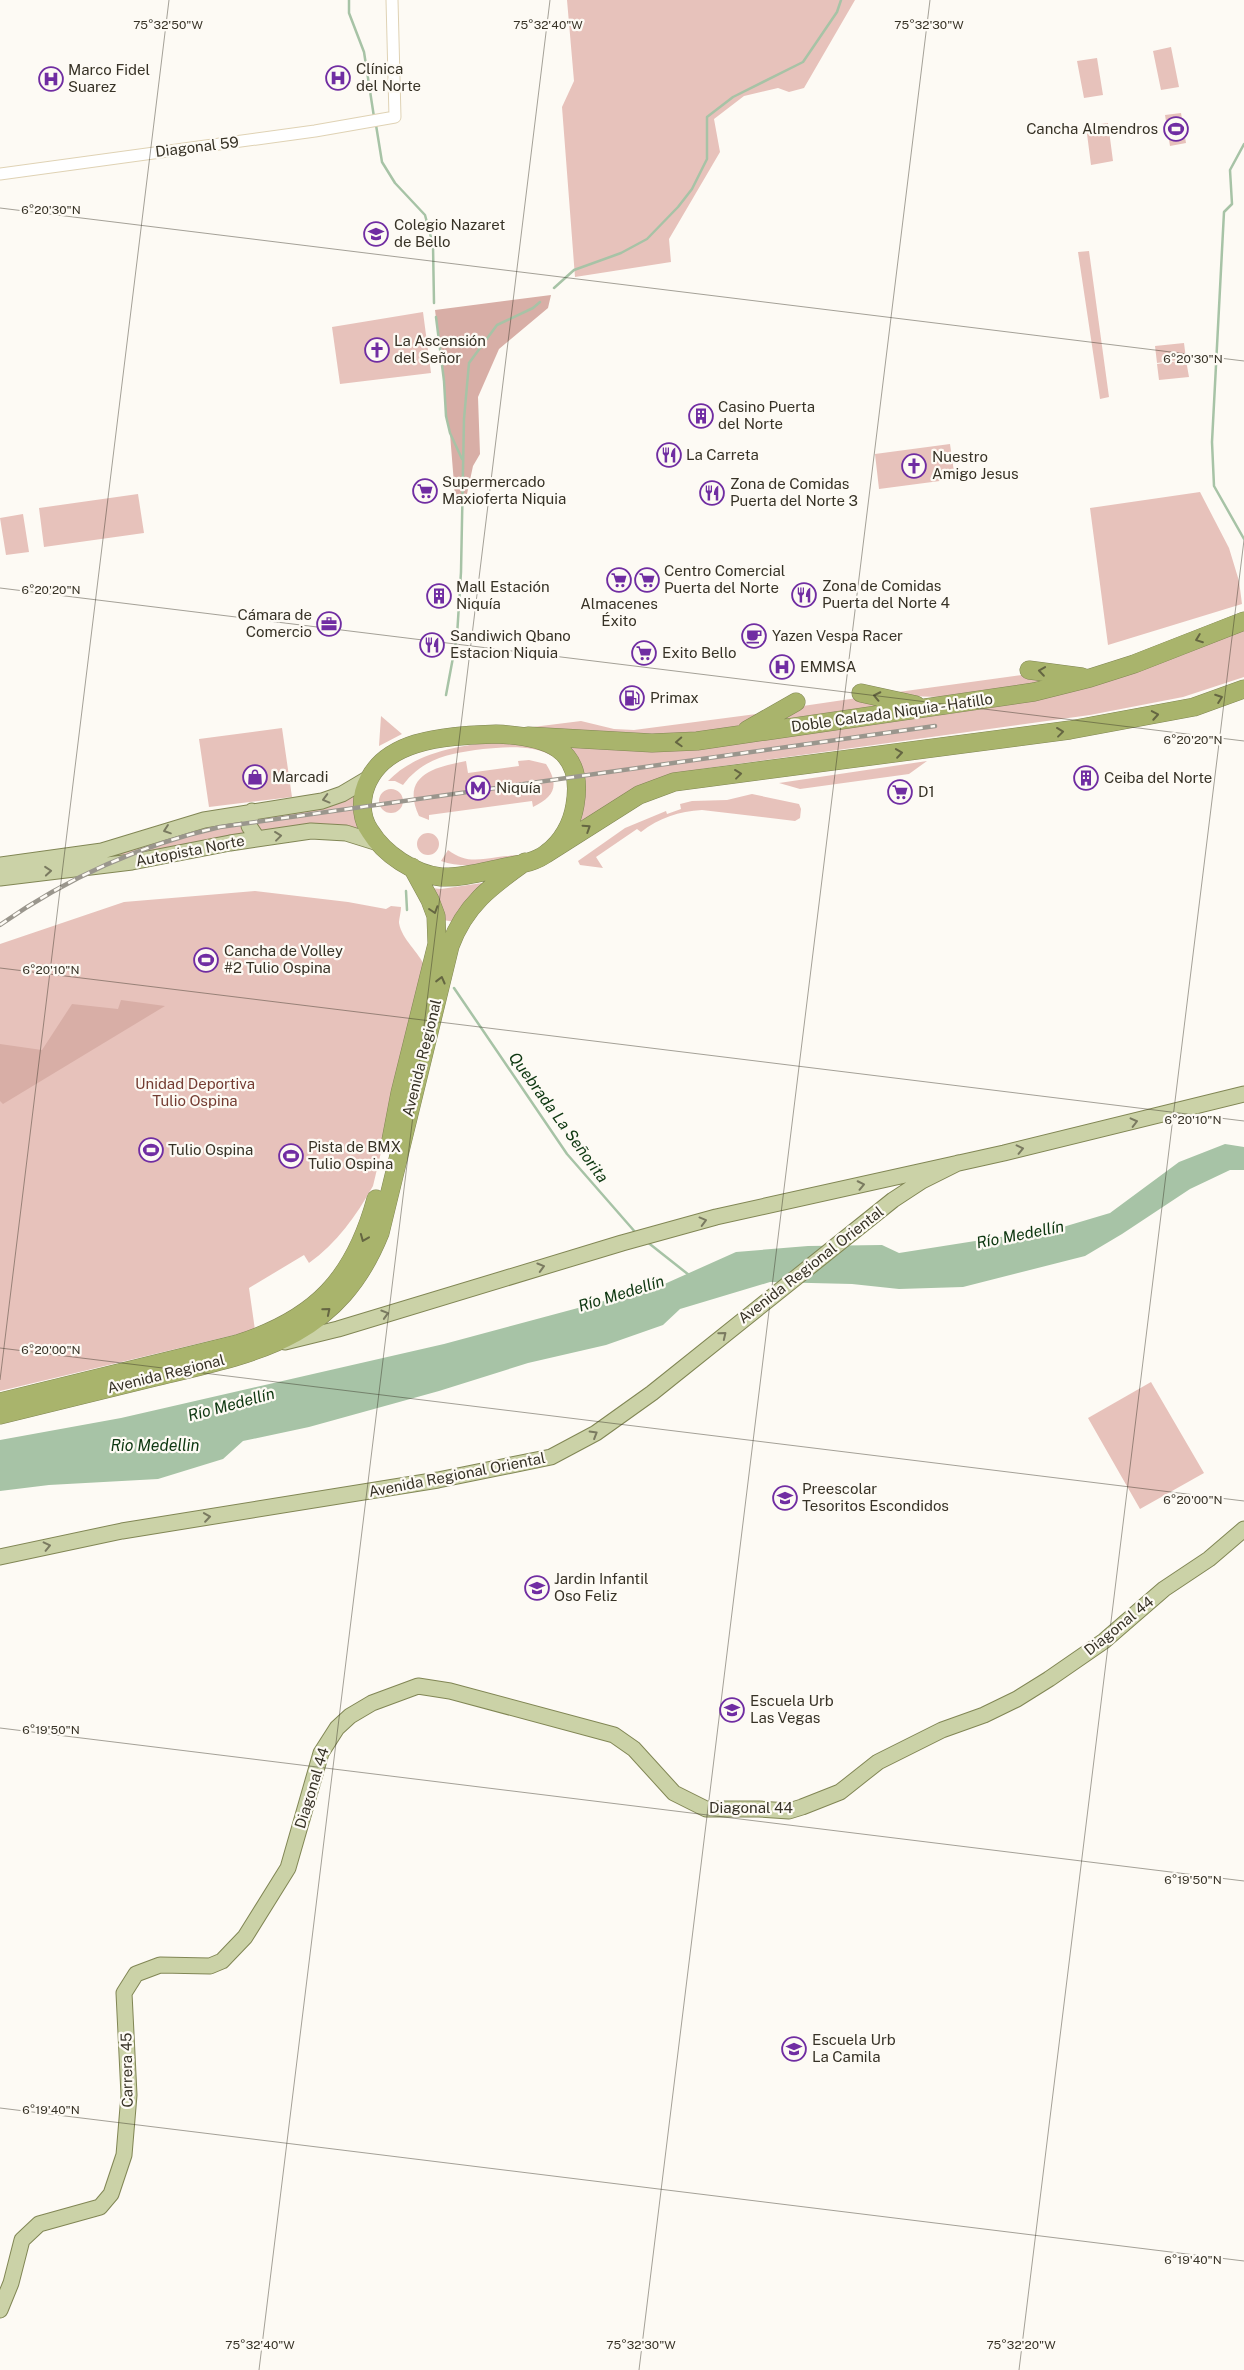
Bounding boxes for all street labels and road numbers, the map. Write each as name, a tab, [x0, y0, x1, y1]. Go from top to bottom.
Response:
street label: Diagonal 59	[154, 133, 240, 160]
street label: Doble Calzada Niquia - Hatillo	[790, 690, 994, 735]
street label: Autopista Norte	[134, 832, 246, 869]
street label: Avenida Regional	[399, 997, 444, 1118]
street label: Avenida Regional Oriental	[735, 1203, 887, 1327]
street label: Avenida Regional	[105, 1351, 226, 1396]
street label: Avenida Regional Oriental	[367, 1449, 547, 1500]
street label: Diagonal 44	[1081, 1593, 1157, 1659]
street label: Diagonal 44	[291, 1745, 332, 1830]
street label: Diagonal 44	[709, 1799, 793, 1816]
street label: Carrera 45	[117, 2032, 136, 2108]

